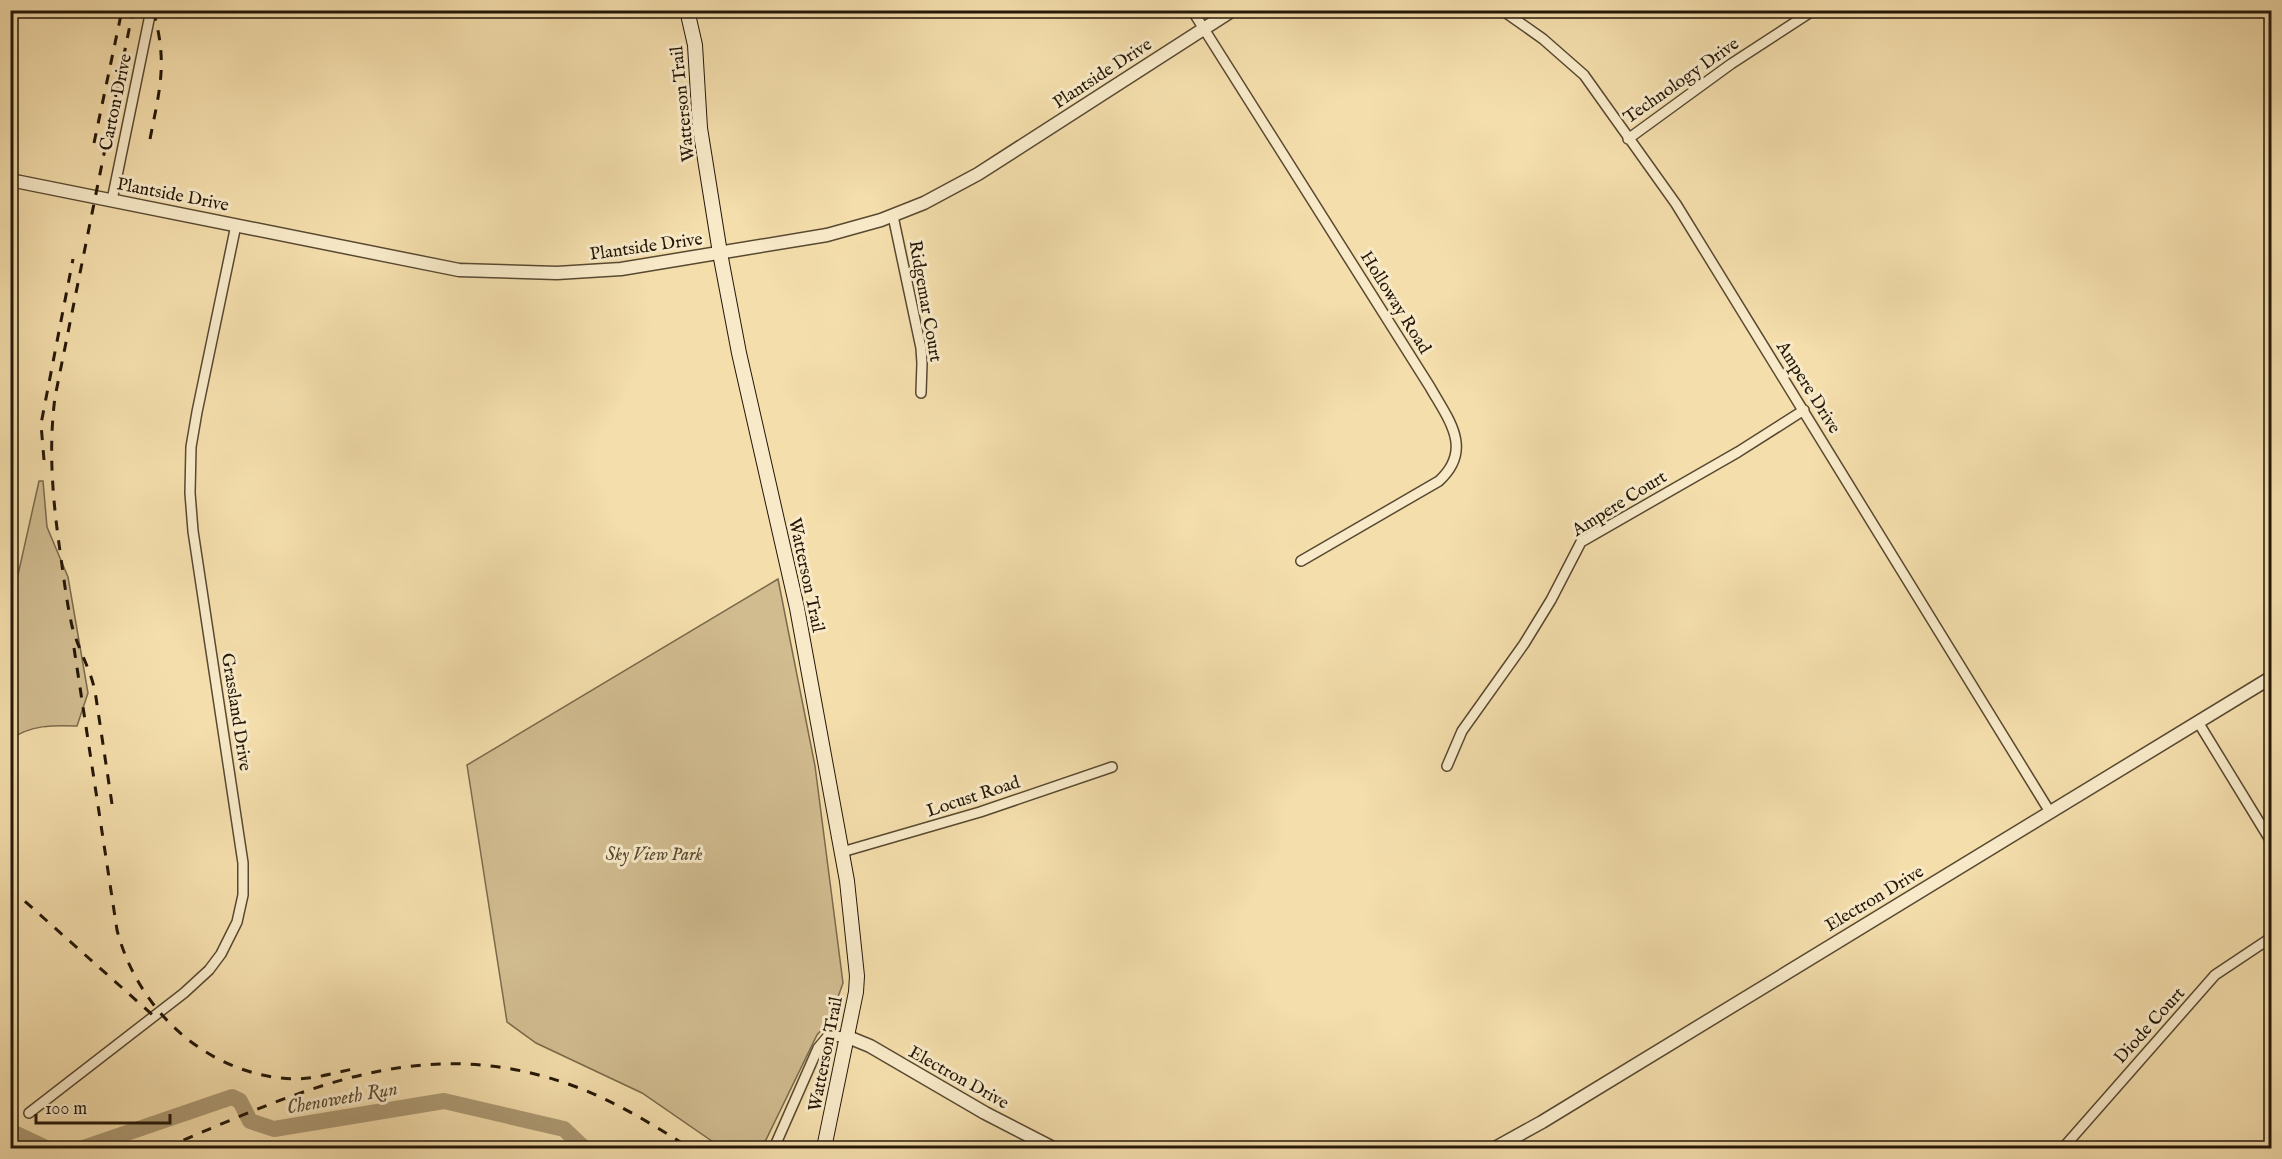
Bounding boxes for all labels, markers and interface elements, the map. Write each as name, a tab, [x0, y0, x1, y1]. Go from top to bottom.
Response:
street label: Technology Drive	[1620, 33, 1744, 130]
street label: Plantside Drive	[1049, 34, 1157, 115]
street label: Watterson Trail	[666, 45, 701, 163]
street label: Carton Drive	[95, 52, 138, 153]
street label: Plantside Drive	[115, 173, 231, 218]
street label: Plantside Drive	[588, 228, 704, 267]
street label: Ridgemar Court	[903, 239, 947, 364]
street label: Holloway Road	[1354, 247, 1436, 359]
street label: Ampere Drive	[1770, 336, 1845, 438]
street label: Ampere Court	[1567, 466, 1671, 543]
street label: Watterson Trail	[782, 516, 829, 635]
street label: Grassland Drive	[215, 652, 256, 773]
street label: Locust Road	[924, 771, 1023, 823]
park label: Sky View Park	[606, 844, 702, 867]
street label: Electron Drive	[1821, 861, 1928, 938]
street label: Diode Court	[2110, 983, 2191, 1069]
street label: Watterson Trail	[804, 995, 849, 1114]
street label: Electron Drive	[904, 1041, 1012, 1115]
water label: Chenoweth Run	[285, 1076, 400, 1121]
scale bar	[36, 1087, 170, 1125]
text: 100 m	[45, 1098, 87, 1121]

